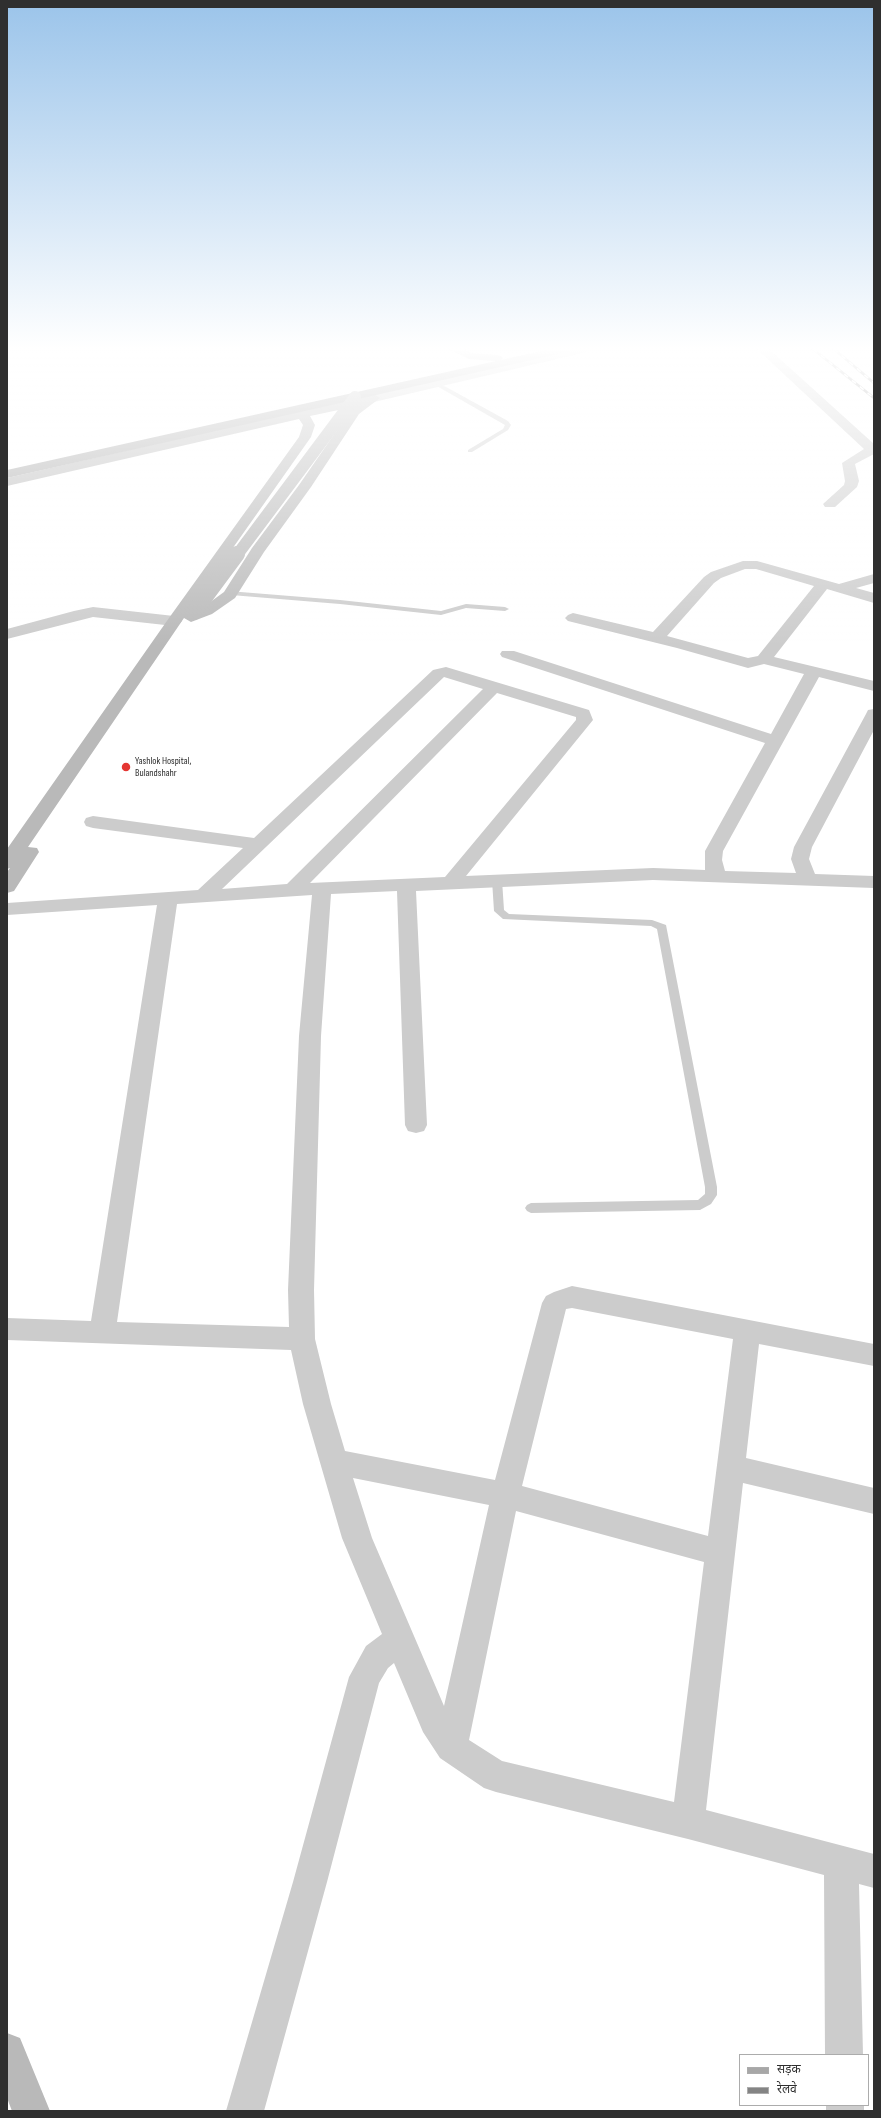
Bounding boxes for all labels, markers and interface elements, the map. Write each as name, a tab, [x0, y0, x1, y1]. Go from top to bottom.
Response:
place label: Yashlok Hospital, Bulandshahr	[135, 755, 191, 778]
marker: Yashlok Hospital, Bulandshahr	[120, 761, 132, 773]
legend	[739, 2054, 869, 2106]
text: सड़क	[777, 2062, 801, 2077]
text: रेलवे	[777, 2082, 797, 2097]

